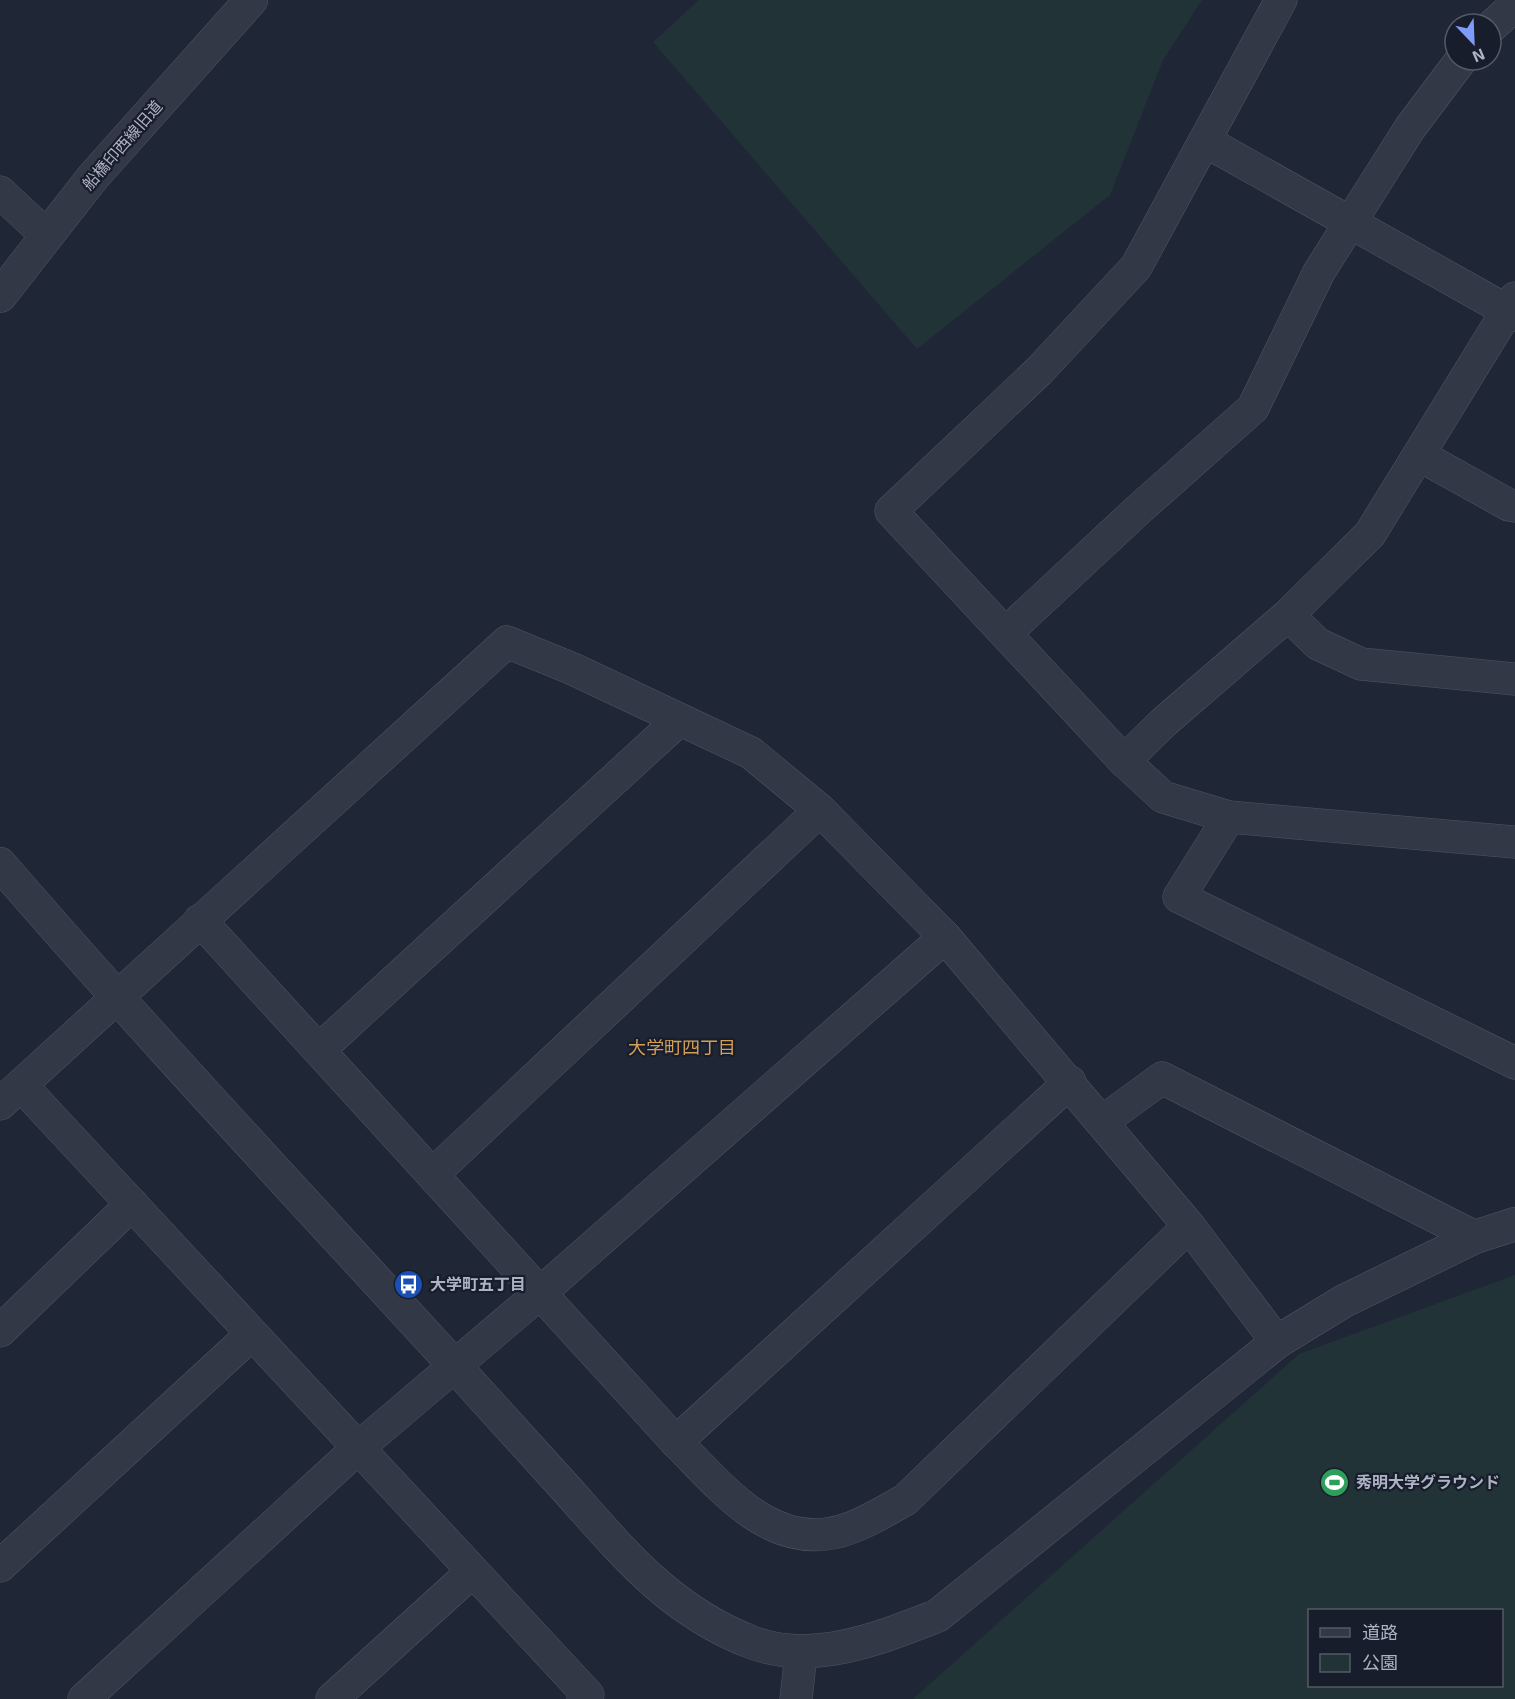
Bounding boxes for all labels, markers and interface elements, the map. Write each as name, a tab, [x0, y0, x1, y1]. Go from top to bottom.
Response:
north arrow	[1443, 12, 1503, 72]
text: N	[1470, 45, 1488, 67]
street label: 船橋印西線旧道	[78, 96, 166, 193]
district label: 大学町四丁目	[628, 1036, 736, 1058]
bus stop icon: 大学町五丁目	[393, 1268, 425, 1300]
place label: 大学町五丁目	[430, 1274, 526, 1293]
sports icon: 秀明大学グラウンド	[1319, 1466, 1351, 1498]
place label: 秀明大学グラウンド	[1356, 1472, 1500, 1491]
legend	[1308, 1609, 1503, 1687]
text: 道路	[1362, 1621, 1398, 1643]
text: 公園	[1362, 1651, 1398, 1673]

